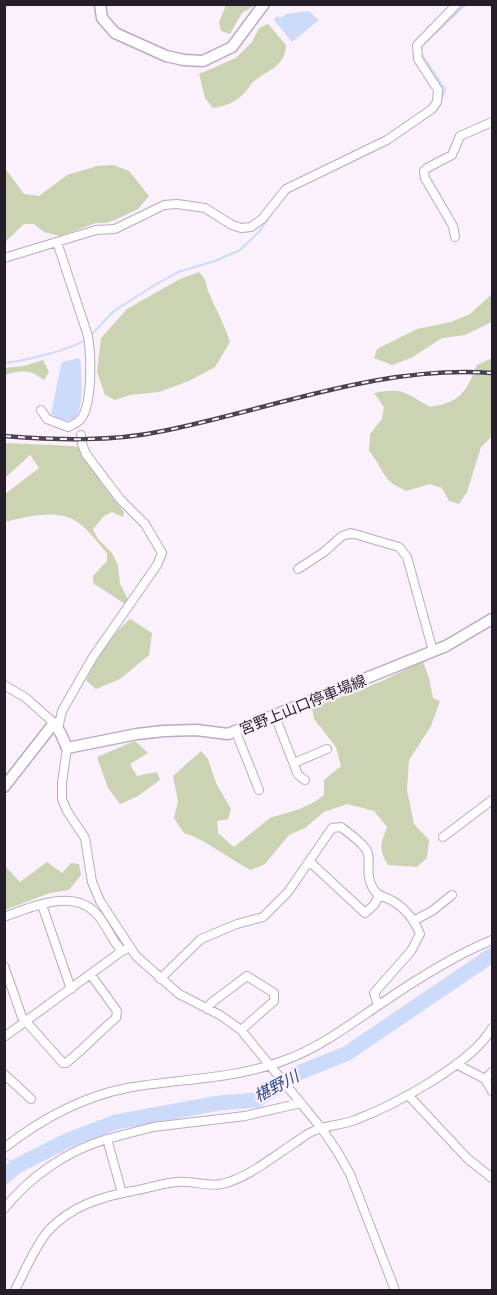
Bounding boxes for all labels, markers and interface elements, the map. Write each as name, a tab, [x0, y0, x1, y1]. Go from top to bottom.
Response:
street label: 宮野上山口停車場線	[237, 671, 369, 738]
water label: 椹野川	[251, 1067, 303, 1105]

